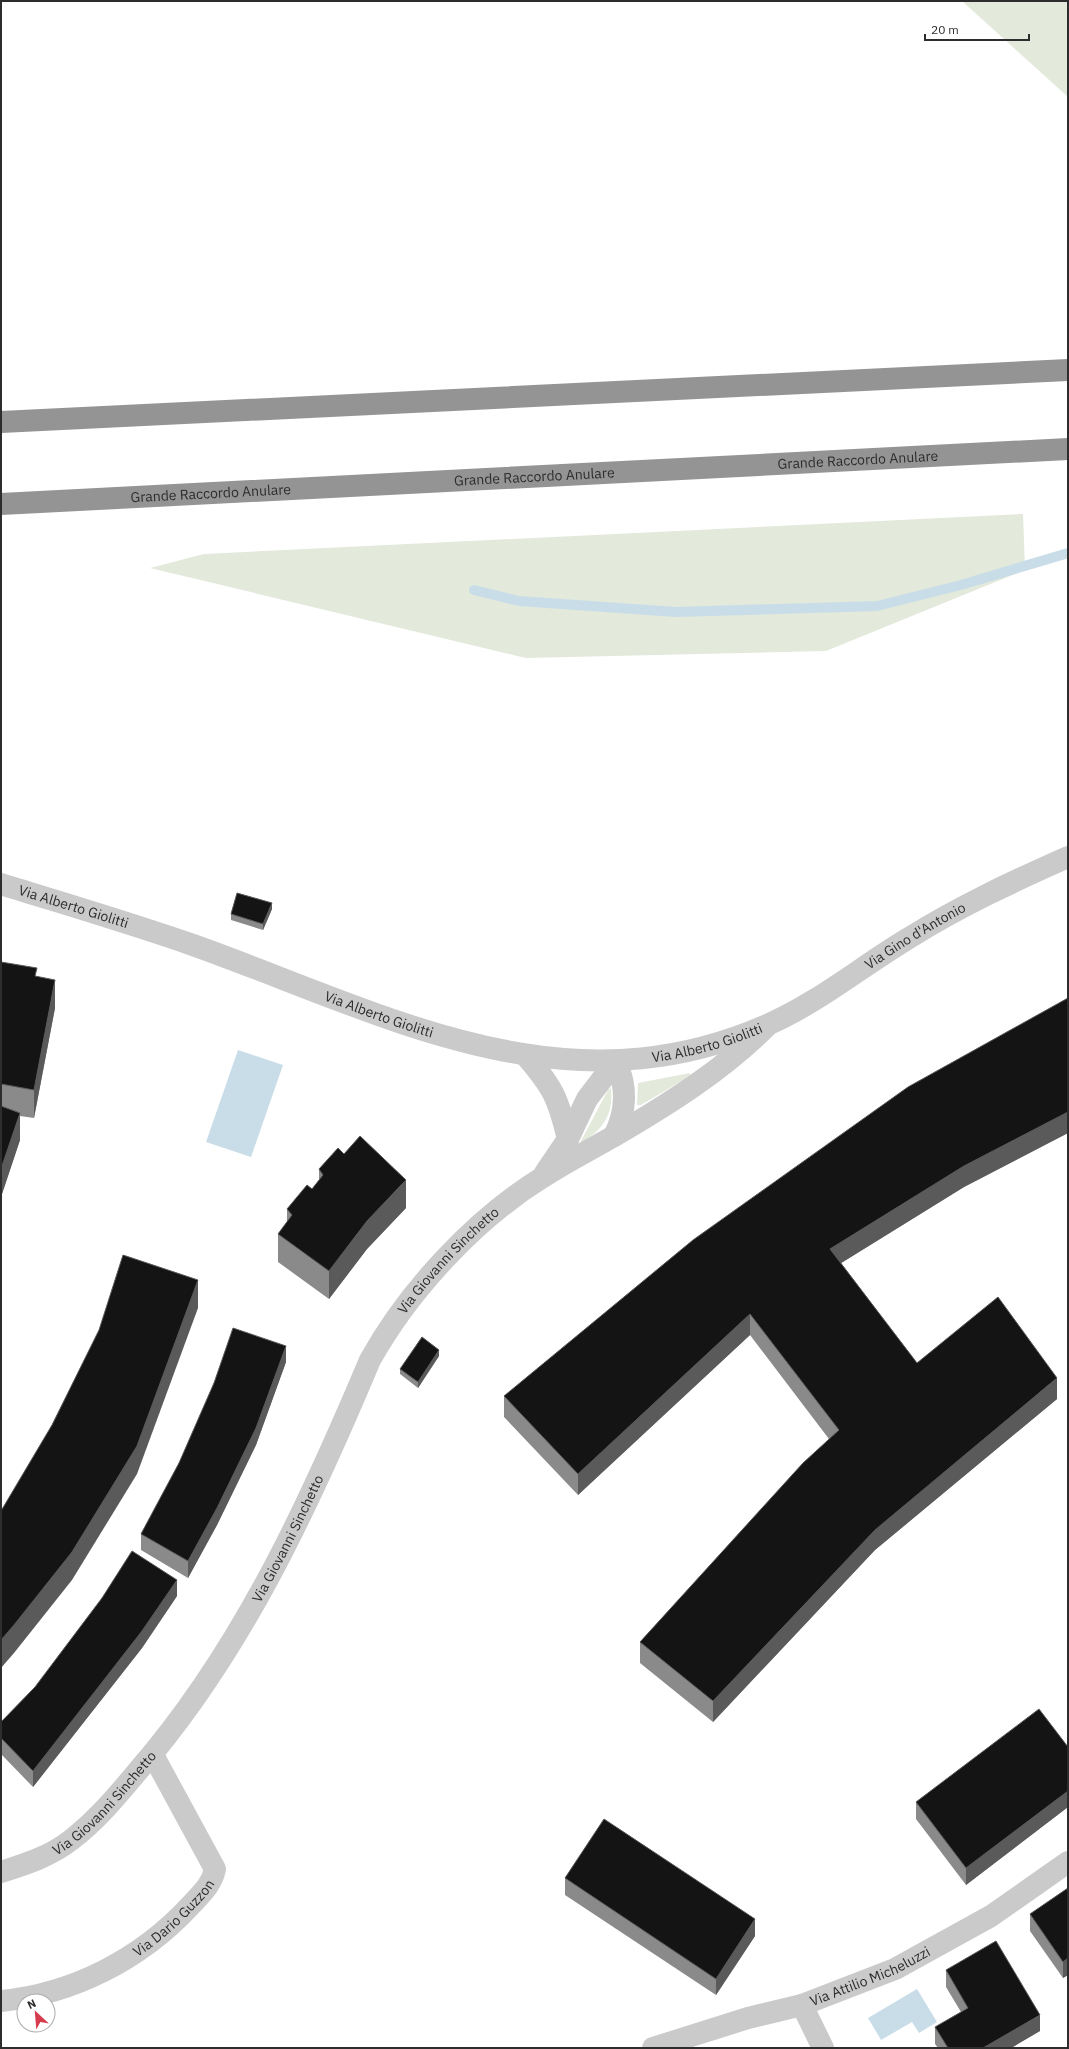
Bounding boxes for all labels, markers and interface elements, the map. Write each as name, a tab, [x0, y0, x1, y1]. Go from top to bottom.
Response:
scale bar	[925, 16, 1029, 42]
text: 20 m	[931, 22, 959, 37]
street label: Grande Raccordo Anulare	[777, 447, 939, 473]
street label: Grande Raccordo Anulare	[454, 463, 615, 490]
street label: Grande Raccordo Anulare	[130, 480, 292, 506]
street label: Via Alberto Giolitti	[16, 881, 131, 932]
street label: Via Gino d'Antonio	[861, 898, 969, 973]
street label: Via Alberto Giolitti	[322, 987, 436, 1042]
street label: Via Alberto Giolitti	[651, 1019, 765, 1066]
street label: Via Giovanni Sinchetto	[394, 1203, 503, 1317]
street label: Via Giovanni Sinchetto	[248, 1472, 327, 1606]
street label: Via Giovanni Sinchetto	[49, 1747, 160, 1859]
street label: Via Dario Guzzon	[129, 1876, 219, 1961]
street label: Via Attilio Micheluzzi	[807, 1942, 933, 2010]
north arrow	[16, 1993, 56, 2033]
text: N	[25, 1996, 38, 2012]

